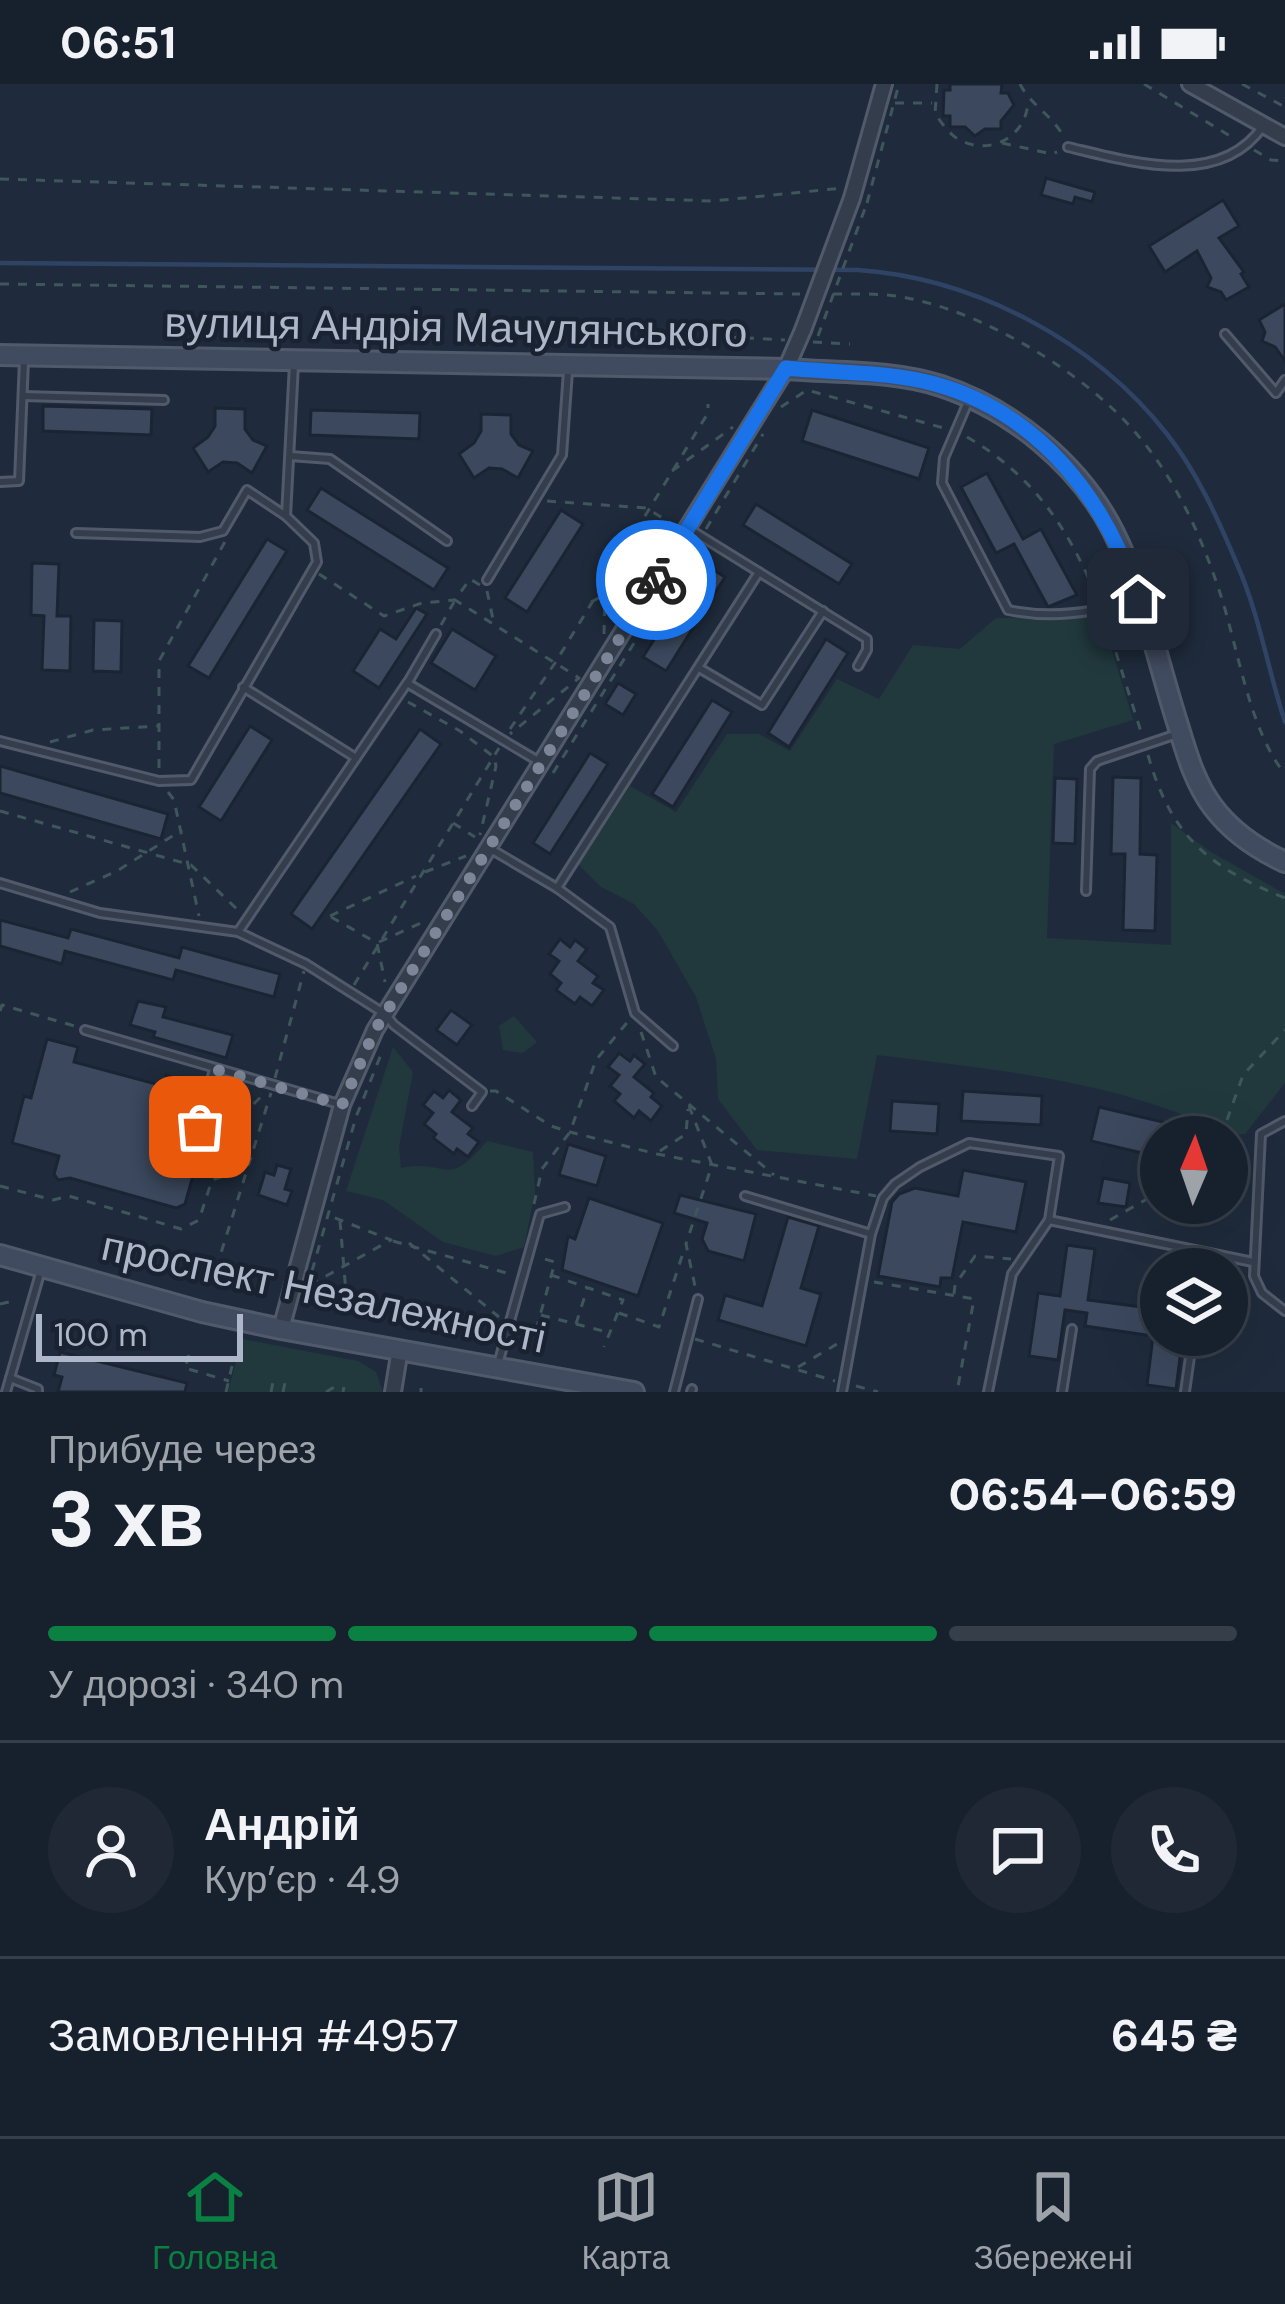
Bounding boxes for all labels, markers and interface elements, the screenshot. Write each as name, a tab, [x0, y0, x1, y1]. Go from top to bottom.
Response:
text: 06:51	[60, 13, 176, 72]
street label: вулиця Андрія Мачулянського	[164, 294, 748, 360]
courier	[596, 520, 716, 640]
icon: bike	[623, 547, 689, 613]
pin	[1087, 548, 1189, 650]
icon: home	[1105, 566, 1171, 632]
pin	[149, 1076, 251, 1178]
icon: bag	[167, 1094, 233, 1160]
north arrow	[1140, 1116, 1248, 1224]
map controls	[1140, 1116, 1248, 1356]
street label: проспект Незалежності	[97, 1218, 551, 1366]
button: layers	[1140, 1248, 1248, 1356]
scale bar	[36, 1308, 243, 1361]
text: 100 m	[54, 1313, 148, 1356]
text: Прибуде через	[48, 1424, 316, 1475]
text: 06:54–06:59	[948, 1465, 1237, 1524]
text: 3 хв	[48, 1469, 205, 1570]
text: У дорозі · 340 m	[48, 1659, 344, 1710]
button: person	[48, 1787, 174, 1913]
button: chat	[955, 1787, 1081, 1913]
button: phone	[1111, 1787, 1237, 1913]
text: Андрій	[204, 1795, 360, 1854]
text: Кур’єр · 4.9	[204, 1854, 400, 1905]
text: Замовлення #4957	[48, 2006, 459, 2065]
text: 645 ₴	[1111, 2006, 1237, 2065]
tab: Головна	[152, 2164, 277, 2279]
tab: Карта	[581, 2164, 670, 2279]
tab: Збережені	[974, 2164, 1133, 2279]

